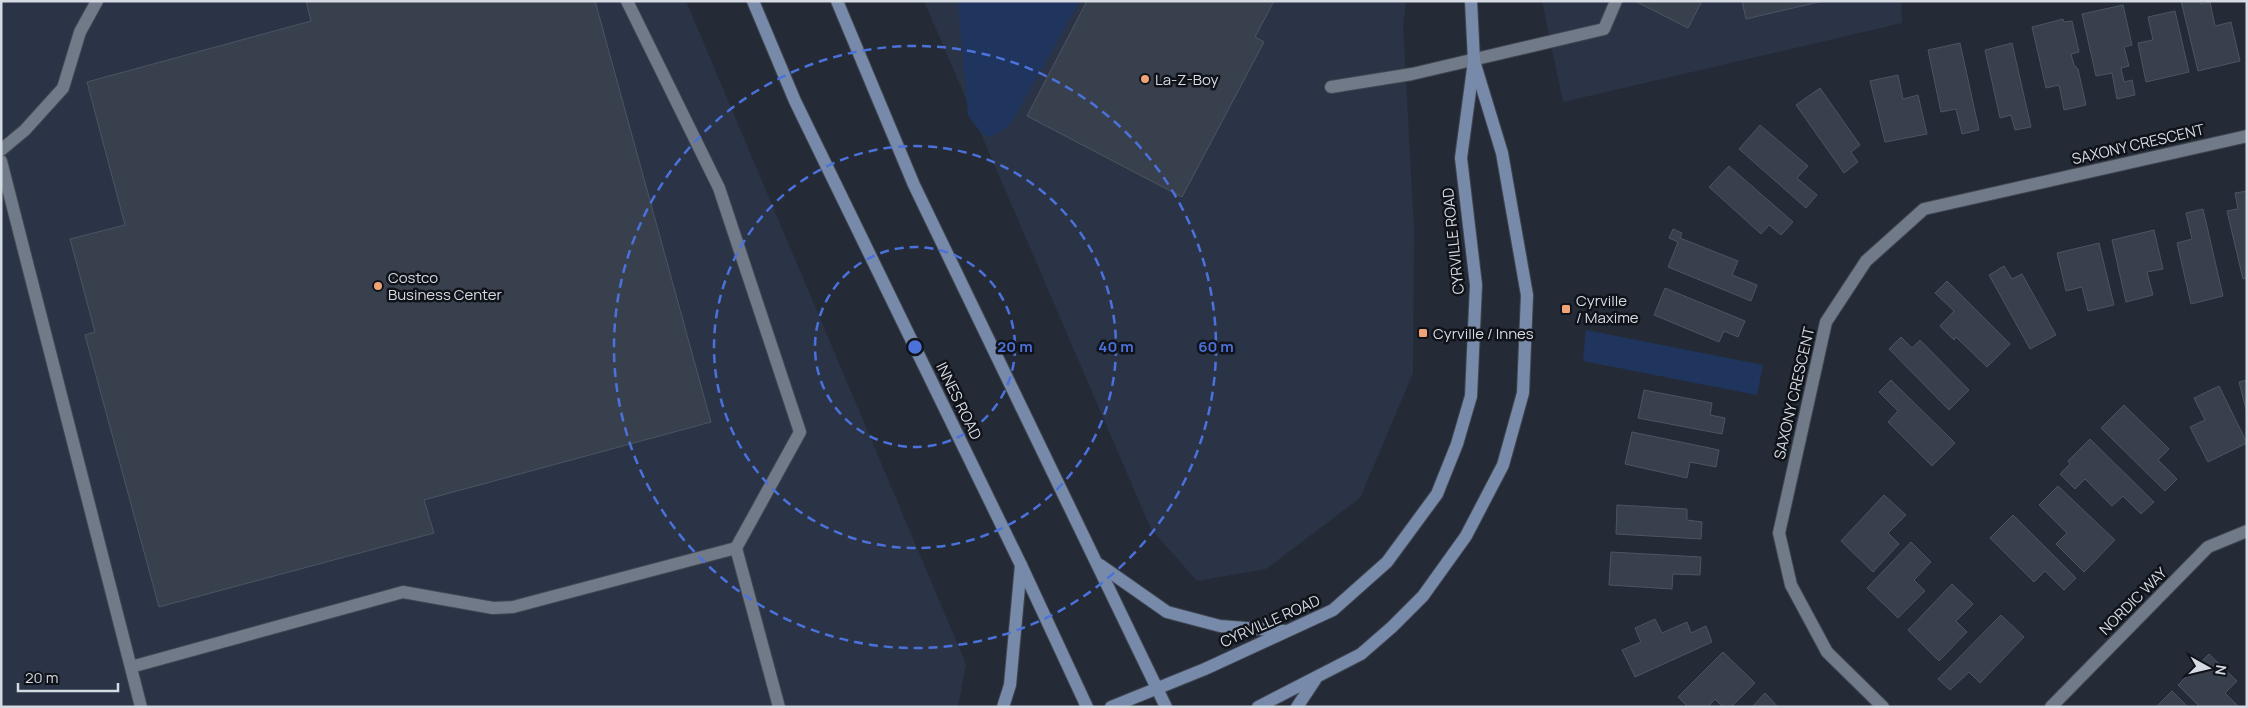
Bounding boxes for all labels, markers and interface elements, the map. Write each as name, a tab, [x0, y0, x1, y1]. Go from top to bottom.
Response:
place label: La-Z-Boy	[1155, 69, 1219, 90]
marker: La-Z-Boy	[1139, 73, 1151, 85]
street label: SAXONY CRESCENT	[2070, 119, 2206, 169]
street label: CYRVILLE ROAD	[1437, 187, 1469, 295]
place label: Costco Business Center	[388, 267, 503, 305]
marker: Costco Business Center	[372, 280, 384, 292]
place label: Cyrville / Maxime	[1576, 290, 1639, 328]
marker: Cyrville / Maxime	[1560, 303, 1572, 315]
place label: Cyrville / Innes	[1433, 323, 1534, 344]
street label: SAXONY CRESCENT	[1769, 325, 1819, 461]
marker: Cyrville / Innes	[1417, 327, 1429, 339]
text: 20 m	[997, 336, 1033, 357]
text: 40 m	[1098, 336, 1134, 357]
text: 60 m	[1198, 336, 1234, 357]
centre of rings	[906, 338, 924, 356]
street label: INNES ROAD	[931, 359, 987, 443]
street label: NORDIC WAY	[2095, 562, 2172, 639]
street label: CYRVILLE ROAD	[1217, 590, 1323, 652]
north arrow	[2183, 643, 2233, 693]
scale bar	[18, 660, 118, 692]
text: N	[2211, 664, 2231, 676]
text: 20 m	[25, 667, 58, 688]

